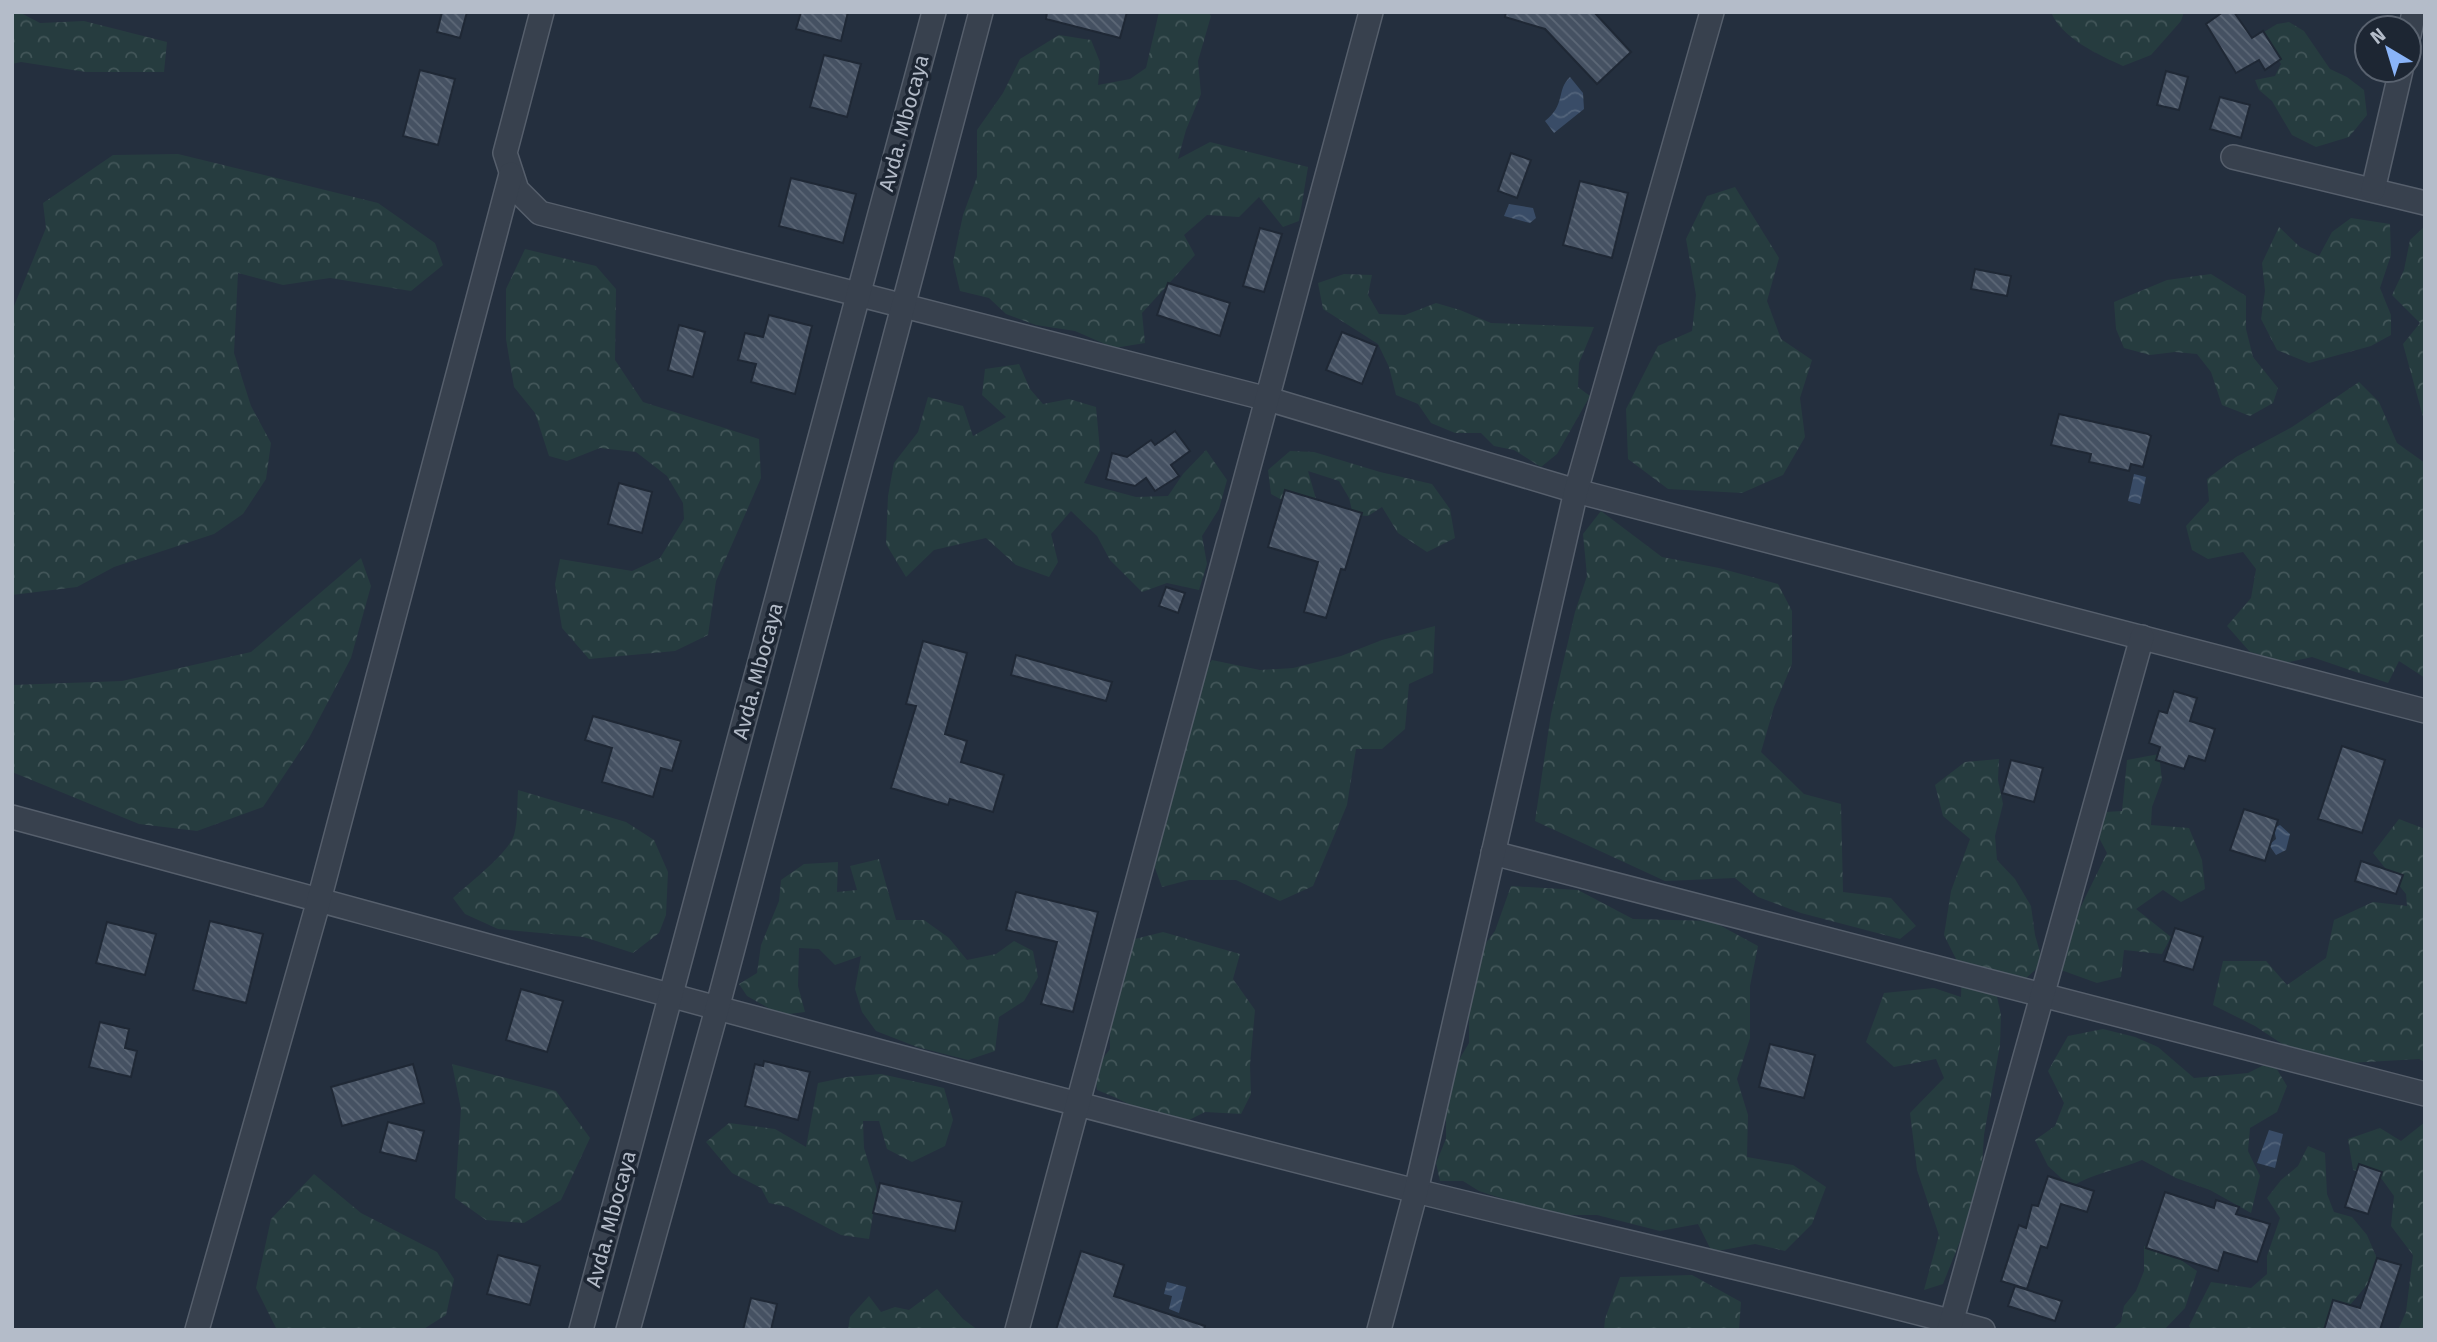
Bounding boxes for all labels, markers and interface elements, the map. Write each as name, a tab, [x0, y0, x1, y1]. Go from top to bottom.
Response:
north arrow	[2353, 14, 2423, 84]
text: N	[2366, 23, 2390, 49]
street label: Avda. Mbocaya	[873, 52, 935, 194]
street label: Avda. Mbocaya	[727, 600, 789, 742]
street label: Avda. Mbocaya	[580, 1148, 642, 1290]

